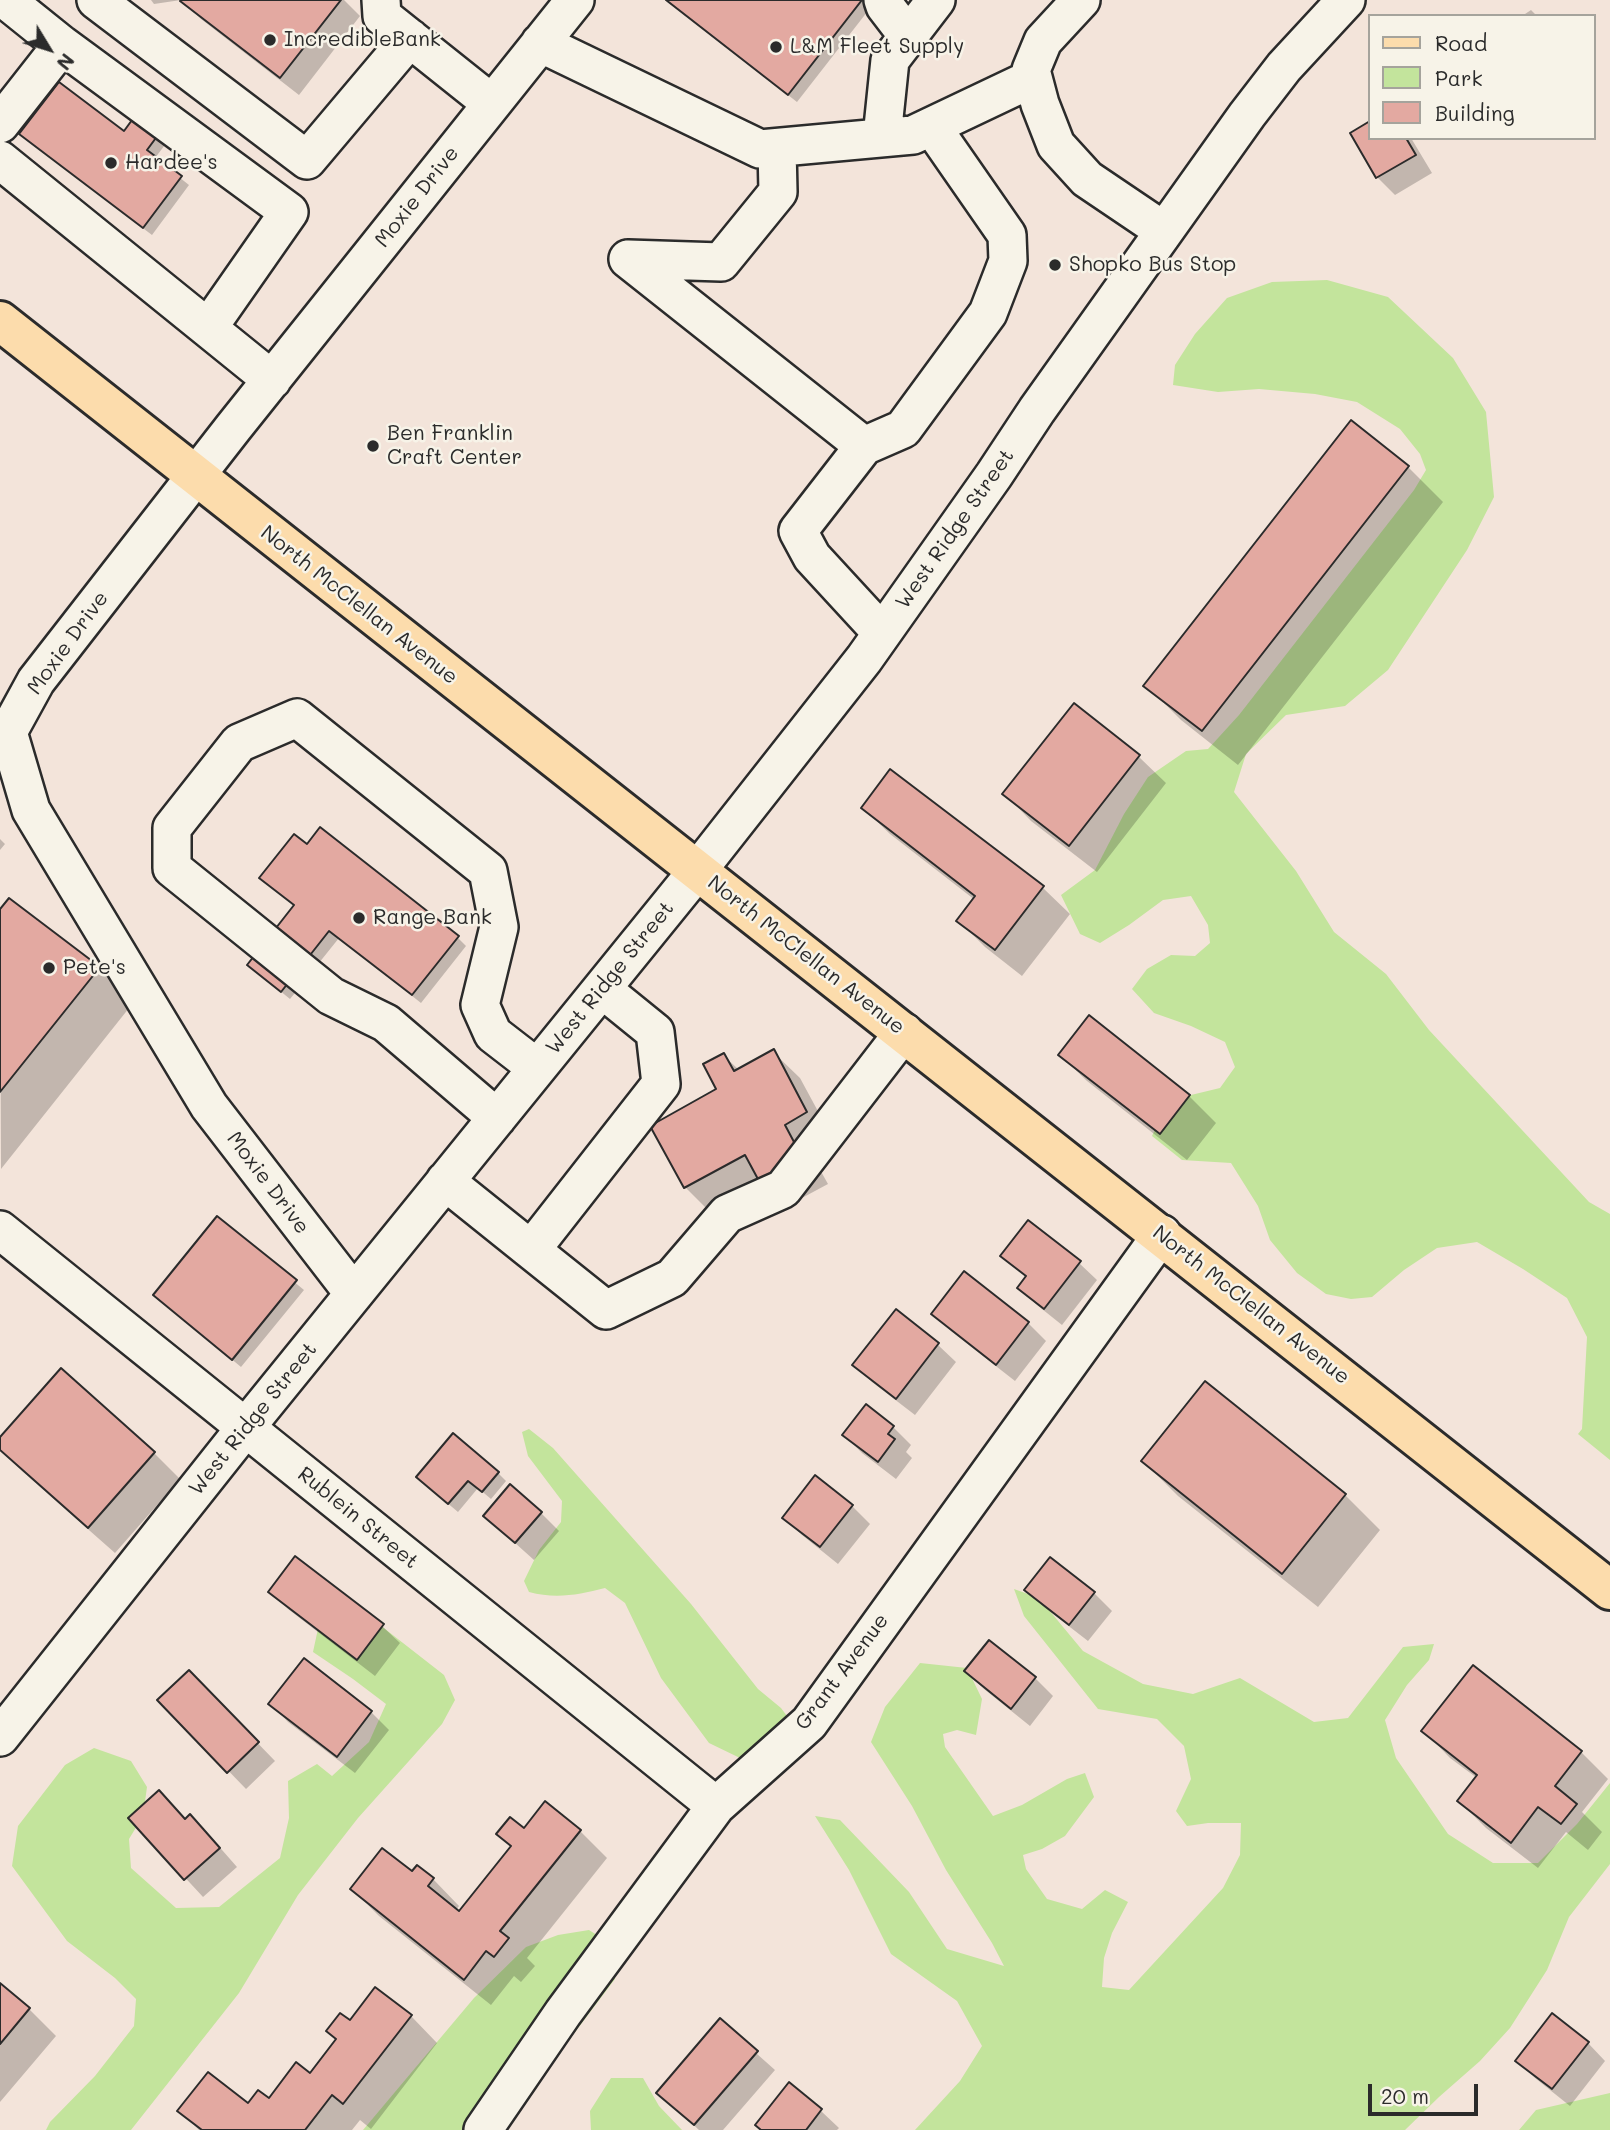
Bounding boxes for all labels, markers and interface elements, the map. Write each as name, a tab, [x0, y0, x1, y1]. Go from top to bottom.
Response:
north arrow	[14, 14, 84, 84]
legend	[1368, 14, 1596, 140]
place label: IncredibleBank	[284, 27, 441, 53]
text: Road	[1435, 29, 1487, 56]
marker: IncredibleBank	[262, 32, 278, 48]
place label: L&M Fleet Supply	[790, 34, 964, 60]
marker: L&M Fleet Supply	[768, 39, 784, 55]
text: N	[52, 49, 80, 76]
text: Park	[1435, 64, 1483, 91]
text: Building	[1435, 99, 1515, 126]
street label: Moxie Drive	[370, 141, 464, 253]
place label: Hardee's	[125, 150, 218, 176]
marker: Hardee's	[103, 155, 119, 171]
place label: Shopko Bus Stop	[1069, 252, 1236, 278]
marker: Shopko Bus Stop	[1047, 257, 1063, 273]
place label: Ben Franklin Craft Center	[387, 421, 522, 471]
marker: Ben Franklin Craft Center	[365, 438, 381, 454]
street label: West Ridge Street	[890, 444, 1020, 614]
street label: North McClellan Avenue	[255, 520, 463, 690]
street label: Moxie Drive	[22, 586, 114, 700]
street label: North McClellan Avenue	[702, 870, 910, 1040]
street label: West Ridge Street	[541, 896, 679, 1060]
place label: Range Bank	[373, 905, 492, 931]
marker: Range Bank	[351, 910, 367, 926]
place label: Pete's	[63, 955, 126, 981]
marker: Pete's	[41, 960, 57, 976]
street label: Moxie Drive	[221, 1127, 315, 1239]
street label: North McClellan Avenue	[1147, 1220, 1355, 1390]
street label: West Ridge Street	[184, 1337, 322, 1501]
street label: Rublein Street	[292, 1462, 424, 1574]
street label: Grant Avenue	[790, 1609, 894, 1735]
scale bar	[1372, 2070, 1482, 2114]
text: 20 m	[1381, 2082, 1429, 2109]

